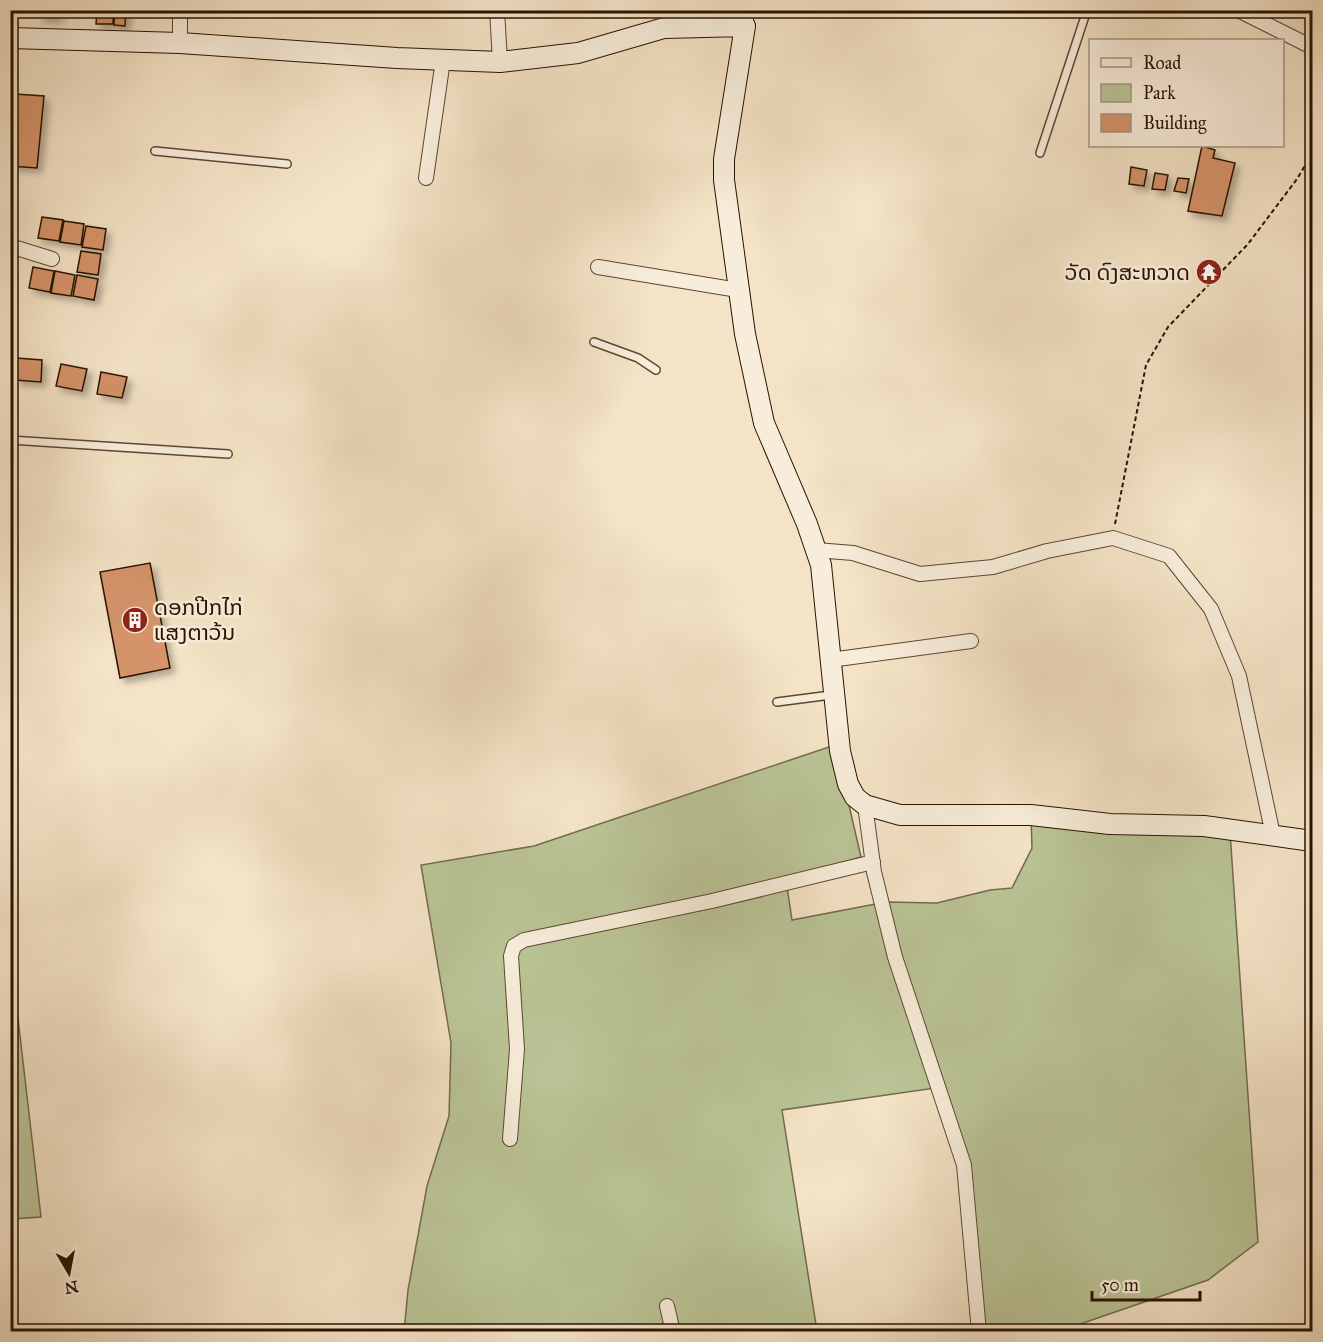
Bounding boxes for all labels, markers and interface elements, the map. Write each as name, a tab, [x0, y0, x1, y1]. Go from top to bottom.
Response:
legend	[1089, 39, 1284, 147]
text: Road	[1143, 52, 1181, 74]
text: Park	[1143, 82, 1176, 104]
text: Building	[1143, 112, 1207, 135]
temple icon: ວັດ ດົງສະຫວາດ	[1194, 257, 1224, 287]
place label: ວັດ ດົງສະຫວາດ	[1065, 259, 1190, 286]
place label: ດອກປີກໄກ່ ແສງຕາວ້ນ	[154, 594, 243, 646]
building icon: ດອກປີກໄກ່ ແສງຕາວ້ນ	[120, 605, 150, 635]
north arrow	[39, 1243, 99, 1303]
scale bar	[1092, 1264, 1200, 1302]
text: 50 m	[1101, 1274, 1139, 1296]
text: N	[63, 1277, 80, 1298]

